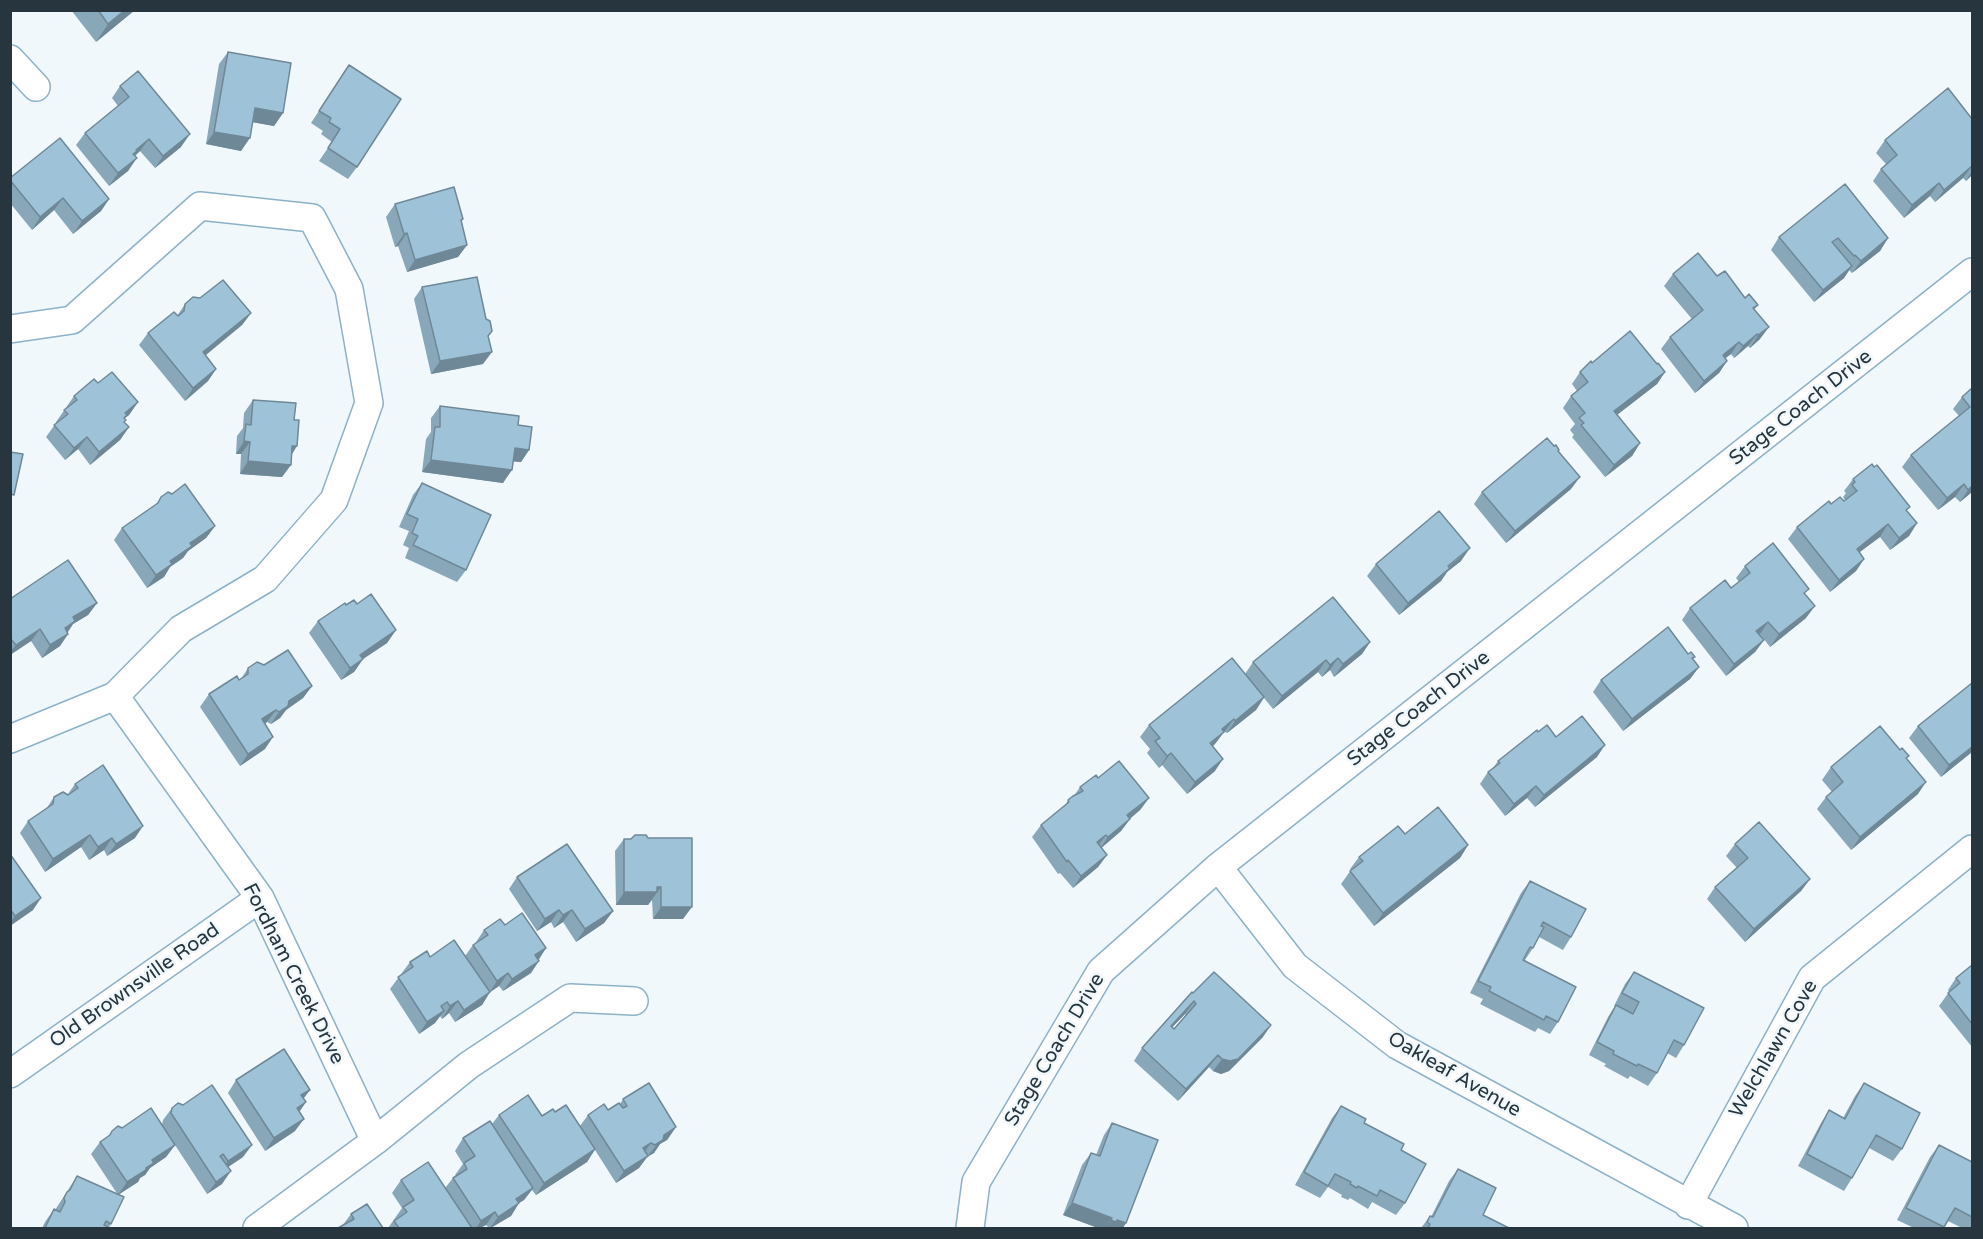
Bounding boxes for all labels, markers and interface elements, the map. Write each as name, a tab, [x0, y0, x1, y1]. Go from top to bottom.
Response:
street label: Stage Coach Drive	[1725, 345, 1877, 471]
street label: Stage Coach Drive	[1343, 646, 1495, 772]
street label: Fordham Creek Drive	[237, 880, 349, 1068]
street label: Old Brownsville Road	[45, 918, 225, 1054]
street label: Stage Coach Drive	[1000, 969, 1110, 1131]
street label: Welchlawn Cove	[1725, 976, 1823, 1122]
street label: Oakleaf Avenue	[1383, 1027, 1525, 1123]

